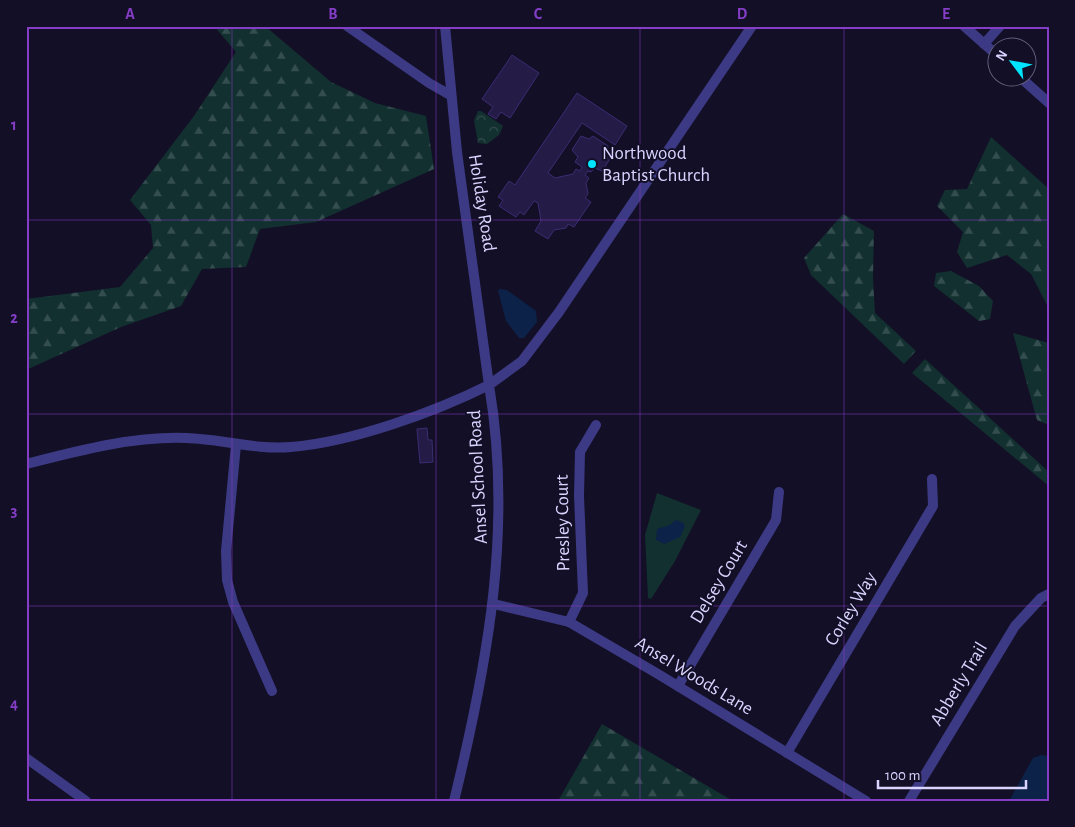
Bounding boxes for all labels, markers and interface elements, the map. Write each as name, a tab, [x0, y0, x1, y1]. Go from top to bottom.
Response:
text: A	[125, 6, 135, 22]
text: B	[328, 6, 338, 22]
text: C	[534, 6, 543, 22]
text: D	[737, 6, 748, 22]
text: E	[942, 6, 950, 22]
north arrow	[988, 38, 1038, 88]
text: N	[993, 48, 1010, 63]
text: 1	[11, 117, 17, 133]
place label: Northwood Baptist Church	[602, 144, 710, 185]
street label: Holiday Road	[465, 153, 499, 253]
marker: Northwood Baptist Church	[586, 158, 598, 170]
text: 2	[10, 310, 18, 326]
street label: Ansel School Road	[465, 409, 491, 545]
street label: Presley Court	[553, 474, 573, 572]
text: 3	[11, 503, 18, 519]
street label: Delsey Court	[687, 537, 751, 627]
street label: Corley Way	[822, 569, 880, 649]
street label: Ansel Woods Lane	[632, 633, 756, 719]
street label: Abberly Trail	[927, 639, 991, 729]
text: 4	[10, 696, 18, 712]
scale bar	[878, 757, 1025, 789]
text: 100 m	[885, 768, 920, 783]

